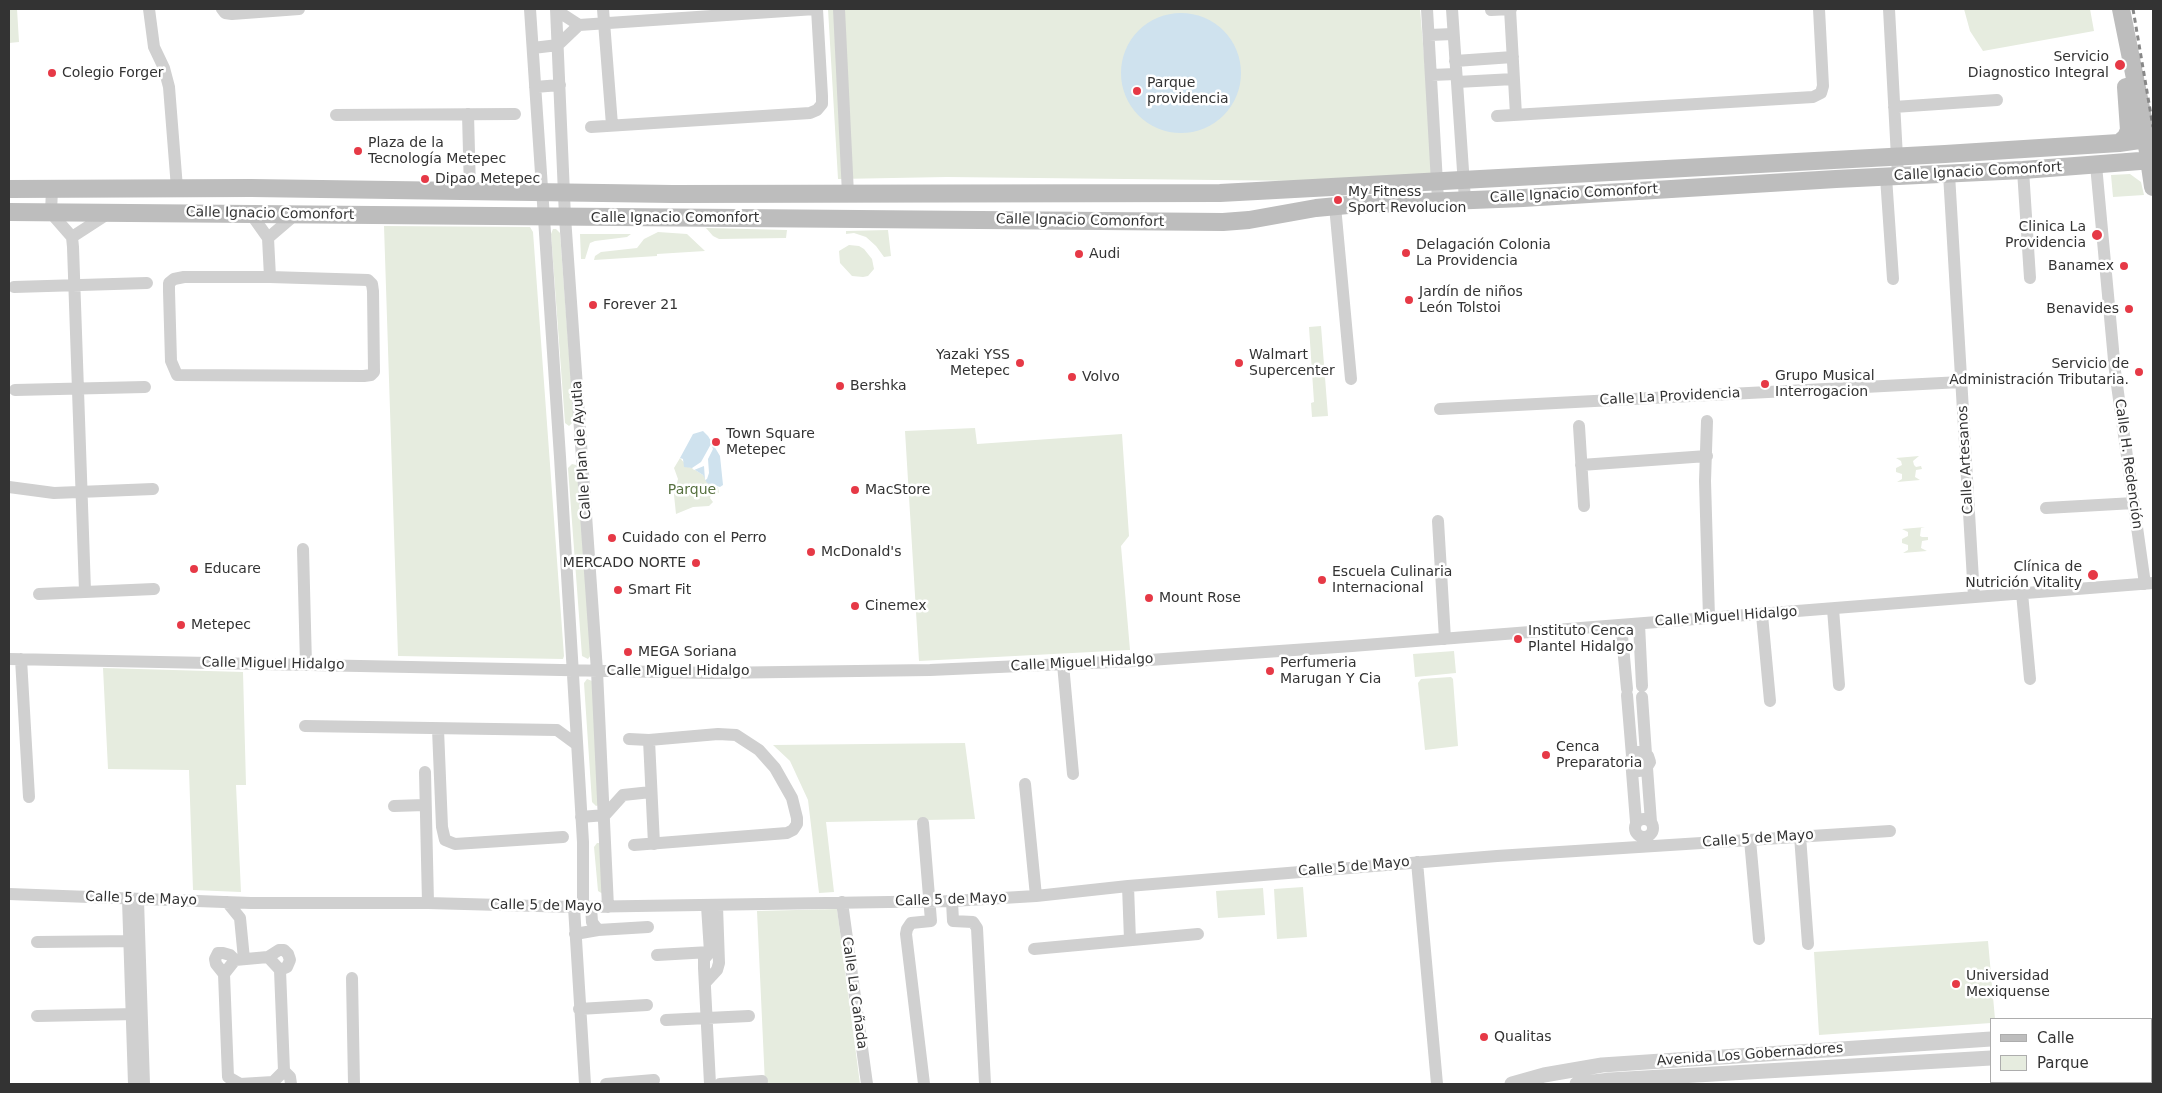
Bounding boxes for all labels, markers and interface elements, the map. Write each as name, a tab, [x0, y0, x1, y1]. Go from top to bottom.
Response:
place label: Servicio Diagnostico Integral	[1968, 49, 2109, 82]
marker: Servicio Diagnostico Integral	[2113, 58, 2127, 72]
place label: Colegio Forger	[62, 65, 164, 81]
marker: Colegio Forger	[46, 67, 58, 79]
place label: Parque providencia	[1147, 75, 1229, 108]
marker: Parque providencia	[1131, 85, 1143, 97]
place label: Plaza de la Tecnología Metepec	[368, 135, 506, 168]
marker: Plaza de la Tecnología Metepec	[352, 145, 364, 157]
street label: Calle Ignacio Comonfort	[1893, 159, 2063, 185]
place label: Dipao Metepec	[435, 171, 540, 187]
marker: Dipao Metepec	[419, 173, 431, 185]
street label: Calle Ignacio Comonfort	[1489, 181, 1659, 207]
place label: My Fitness Sport Revolucion	[1348, 184, 1466, 216]
marker: My Fitness Sport Revolucion	[1332, 194, 1344, 206]
street label: Calle Ignacio Comonfort	[186, 204, 354, 224]
street label: Calle Ignacio Comonfort	[591, 210, 759, 226]
street label: Calle Ignacio Comonfort	[996, 211, 1164, 231]
place label: Clinica La Providencia	[2005, 219, 2086, 252]
marker: Clinica La Providencia	[2090, 228, 2104, 242]
place label: Delagación Colonia La Providencia	[1416, 237, 1551, 270]
place label: Audi	[1089, 246, 1120, 262]
marker: Delagación Colonia La Providencia	[1400, 247, 1412, 259]
marker: Audi	[1073, 248, 1085, 260]
place label: Banamex	[2048, 258, 2114, 274]
marker: Banamex	[2118, 260, 2130, 272]
place label: Jardín de niños León Tolstoi	[1419, 284, 1523, 316]
marker: Jardín de niños León Tolstoi	[1403, 294, 1415, 306]
place label: Forever 21	[603, 297, 678, 313]
marker: Forever 21	[587, 299, 599, 311]
place label: Benavides	[2046, 301, 2119, 317]
marker: Benavides	[2123, 303, 2135, 315]
place label: Yazaki YSS Metepec	[936, 347, 1010, 380]
place label: Walmart Supercenter	[1249, 347, 1335, 380]
place label: Servicio de Administración Tributaria.	[1949, 356, 2129, 388]
marker: Yazaki YSS Metepec	[1014, 357, 1026, 369]
marker: Walmart Supercenter	[1233, 357, 1245, 369]
marker: Servicio de Administración Tributaria.	[2133, 366, 2145, 378]
place label: Grupo Musical Interrogacion	[1775, 368, 1875, 401]
place label: Volvo	[1082, 369, 1120, 385]
marker: Volvo	[1066, 371, 1078, 383]
place label: Bershka	[850, 378, 907, 394]
marker: Grupo Musical Interrogacion	[1759, 378, 1771, 390]
street label: Calle Plan de Ayutla	[569, 380, 595, 520]
marker: Bershka	[834, 380, 846, 392]
street label: Calle La Providencia	[1599, 385, 1741, 409]
street label: Calle H. Redención	[2111, 398, 2145, 530]
street label: Calle Artesanos	[1955, 405, 1977, 515]
place label: Town Square Metepec	[726, 426, 815, 458]
marker: Town Square Metepec	[710, 436, 722, 448]
park label: Parque	[668, 482, 716, 498]
place label: MacStore	[865, 482, 930, 498]
marker: MacStore	[849, 484, 861, 496]
place label: Cuidado con el Perro	[622, 530, 767, 546]
marker: Cuidado con el Perro	[606, 532, 618, 544]
place label: McDonald's	[821, 544, 901, 560]
marker: McDonald's	[805, 546, 817, 558]
place label: MERCADO NORTE	[563, 555, 686, 571]
marker: MERCADO NORTE	[690, 557, 702, 569]
place label: Clínica de Nutrición Vitality	[1965, 559, 2082, 592]
place label: Educare	[204, 561, 261, 577]
marker: Educare	[188, 563, 200, 575]
place label: Escuela Culinaria Internacional	[1332, 564, 1452, 596]
marker: Clínica de Nutrición Vitality	[2086, 568, 2100, 582]
marker: Escuela Culinaria Internacional	[1316, 574, 1328, 586]
place label: Smart Fit	[628, 582, 691, 598]
marker: Smart Fit	[612, 584, 624, 596]
place label: Mount Rose	[1159, 590, 1241, 606]
marker: Mount Rose	[1143, 592, 1155, 604]
place label: Cinemex	[865, 598, 926, 614]
marker: Cinemex	[849, 600, 861, 612]
street label: Calle Miguel Hidalgo	[1654, 604, 1798, 630]
place label: Metepec	[191, 617, 251, 633]
marker: Metepec	[175, 619, 187, 631]
place label: Instituto Cenca Plantel Hidalgo	[1528, 623, 1634, 656]
marker: Instituto Cenca Plantel Hidalgo	[1512, 633, 1524, 645]
place label: MEGA Soriana	[638, 644, 737, 660]
marker: MEGA Soriana	[622, 646, 634, 658]
street label: Calle Miguel Hidalgo	[1010, 651, 1154, 675]
street label: Calle Miguel Hidalgo	[201, 654, 345, 674]
place label: Perfumeria Marugan Y Cia	[1280, 655, 1381, 688]
street label: Calle Miguel Hidalgo	[606, 663, 750, 679]
marker: Perfumeria Marugan Y Cia	[1264, 665, 1276, 677]
place label: Cenca Preparatoria	[1556, 739, 1642, 772]
marker: Cenca Preparatoria	[1540, 749, 1552, 761]
street label: Calle 5 de Mayo	[1702, 827, 1814, 851]
street label: Calle 5 de Mayo	[1297, 854, 1411, 880]
street label: Calle 5 de Mayo	[85, 889, 197, 909]
street label: Calle 5 de Mayo	[895, 890, 1007, 910]
street label: Calle 5 de Mayo	[490, 897, 602, 915]
street label: Calle La Cañada	[838, 936, 870, 1050]
place label: Universidad Mexiquense	[1966, 968, 2050, 1000]
marker: Universidad Mexiquense	[1950, 978, 1962, 990]
legend	[1990, 1018, 2152, 1083]
place label: Qualitas	[1494, 1029, 1552, 1045]
text: Calle	[2037, 1029, 2074, 1047]
marker: Qualitas	[1478, 1031, 1490, 1043]
street label: Avenida Los Gobernadores	[1656, 1040, 1844, 1070]
text: Parque	[2037, 1054, 2089, 1072]

